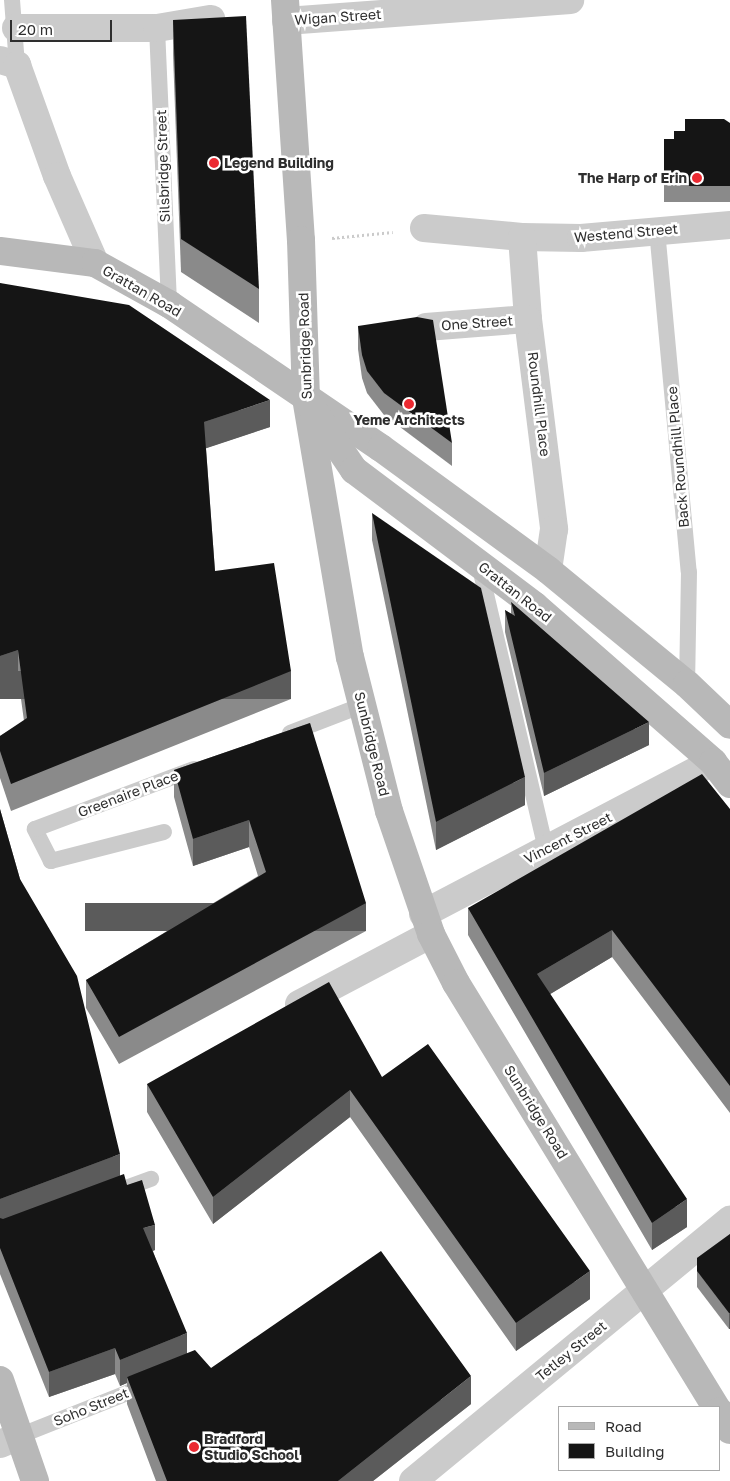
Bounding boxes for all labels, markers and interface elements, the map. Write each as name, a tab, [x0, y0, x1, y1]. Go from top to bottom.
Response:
street label: Wigan Street	[294, 6, 382, 28]
scale bar	[12, 10, 115, 42]
text: 20 m	[18, 20, 53, 38]
street label: Silsbridge Street	[153, 109, 173, 223]
place label: Legend Building	[224, 155, 334, 171]
marker: Legend Building	[208, 157, 220, 169]
place label: The Harp of Erin	[578, 170, 687, 186]
marker: The Harp of Erin	[691, 172, 703, 184]
street label: Westend Street	[573, 220, 679, 246]
street label: Grattan Road	[100, 262, 184, 320]
street label: Sunbridge Road	[295, 292, 315, 400]
street label: One Street	[440, 312, 514, 334]
street label: Roundhill Place	[524, 351, 554, 457]
street label: Back Roundhill Place	[663, 386, 693, 528]
marker: Yeme Architects	[403, 398, 415, 410]
place label: Yeme Architects	[353, 412, 465, 428]
street label: Grattan Road	[475, 558, 555, 626]
street label: Sunbridge Road	[351, 690, 393, 798]
street label: Greenaire Place	[76, 767, 180, 821]
street label: Vincent Street	[521, 809, 615, 867]
street label: Sunbridge Road	[501, 1062, 571, 1162]
street label: Tetley Street	[532, 1317, 610, 1385]
street label: Soho Street	[51, 1384, 131, 1430]
legend	[558, 1406, 720, 1471]
text: Road	[605, 1417, 642, 1435]
place label: Bradford Studio School	[204, 1431, 299, 1464]
marker: Bradford Studio School	[188, 1441, 200, 1453]
text: Building	[605, 1442, 665, 1460]

